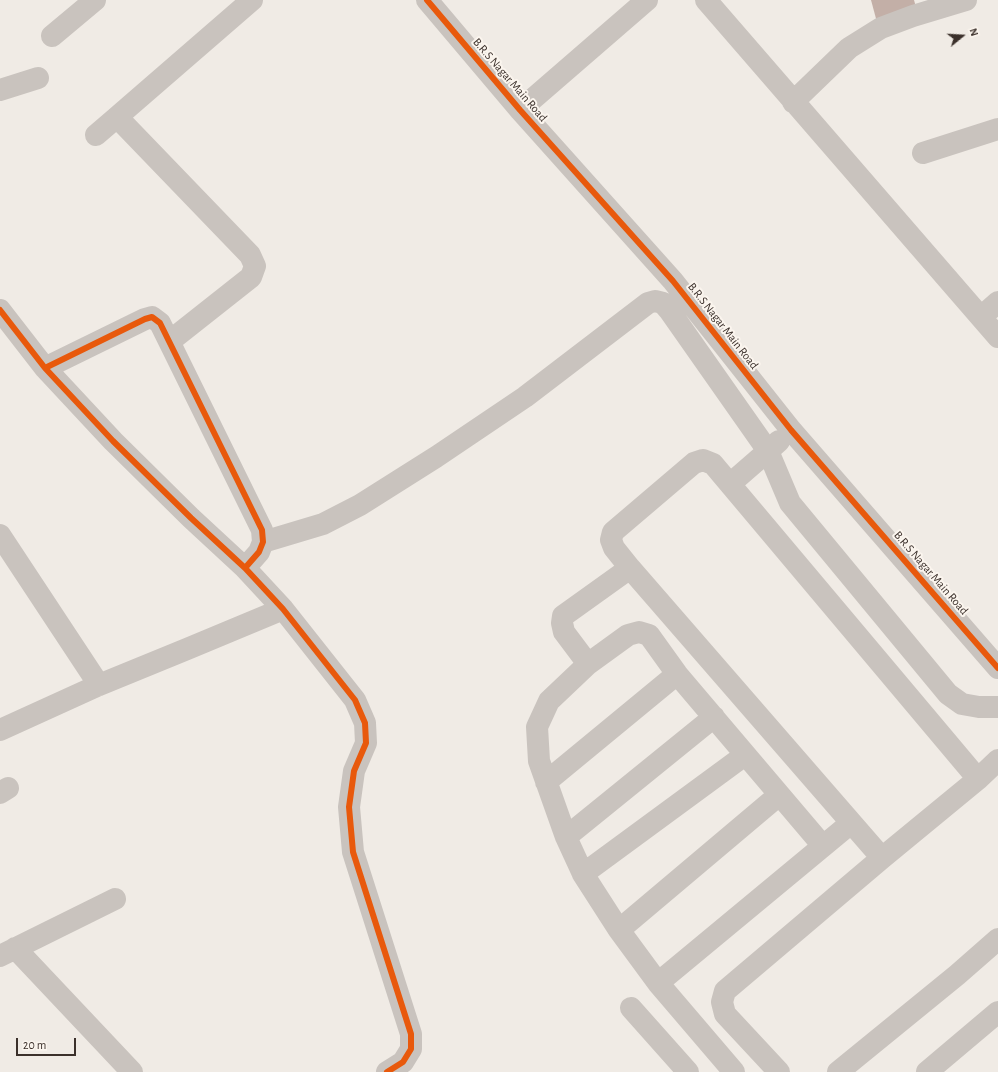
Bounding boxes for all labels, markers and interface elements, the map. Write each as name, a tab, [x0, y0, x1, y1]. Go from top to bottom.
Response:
north arrow	[942, 16, 982, 56]
text: N	[967, 27, 980, 37]
street label: B.R.S Nagar Main Road	[470, 35, 550, 125]
street label: B.R.S Nagar Main Road	[685, 280, 761, 372]
street label: B.R.S Nagar Main Road	[891, 528, 971, 618]
scale bar	[18, 1030, 78, 1056]
text: 20 m	[23, 1039, 46, 1051]

